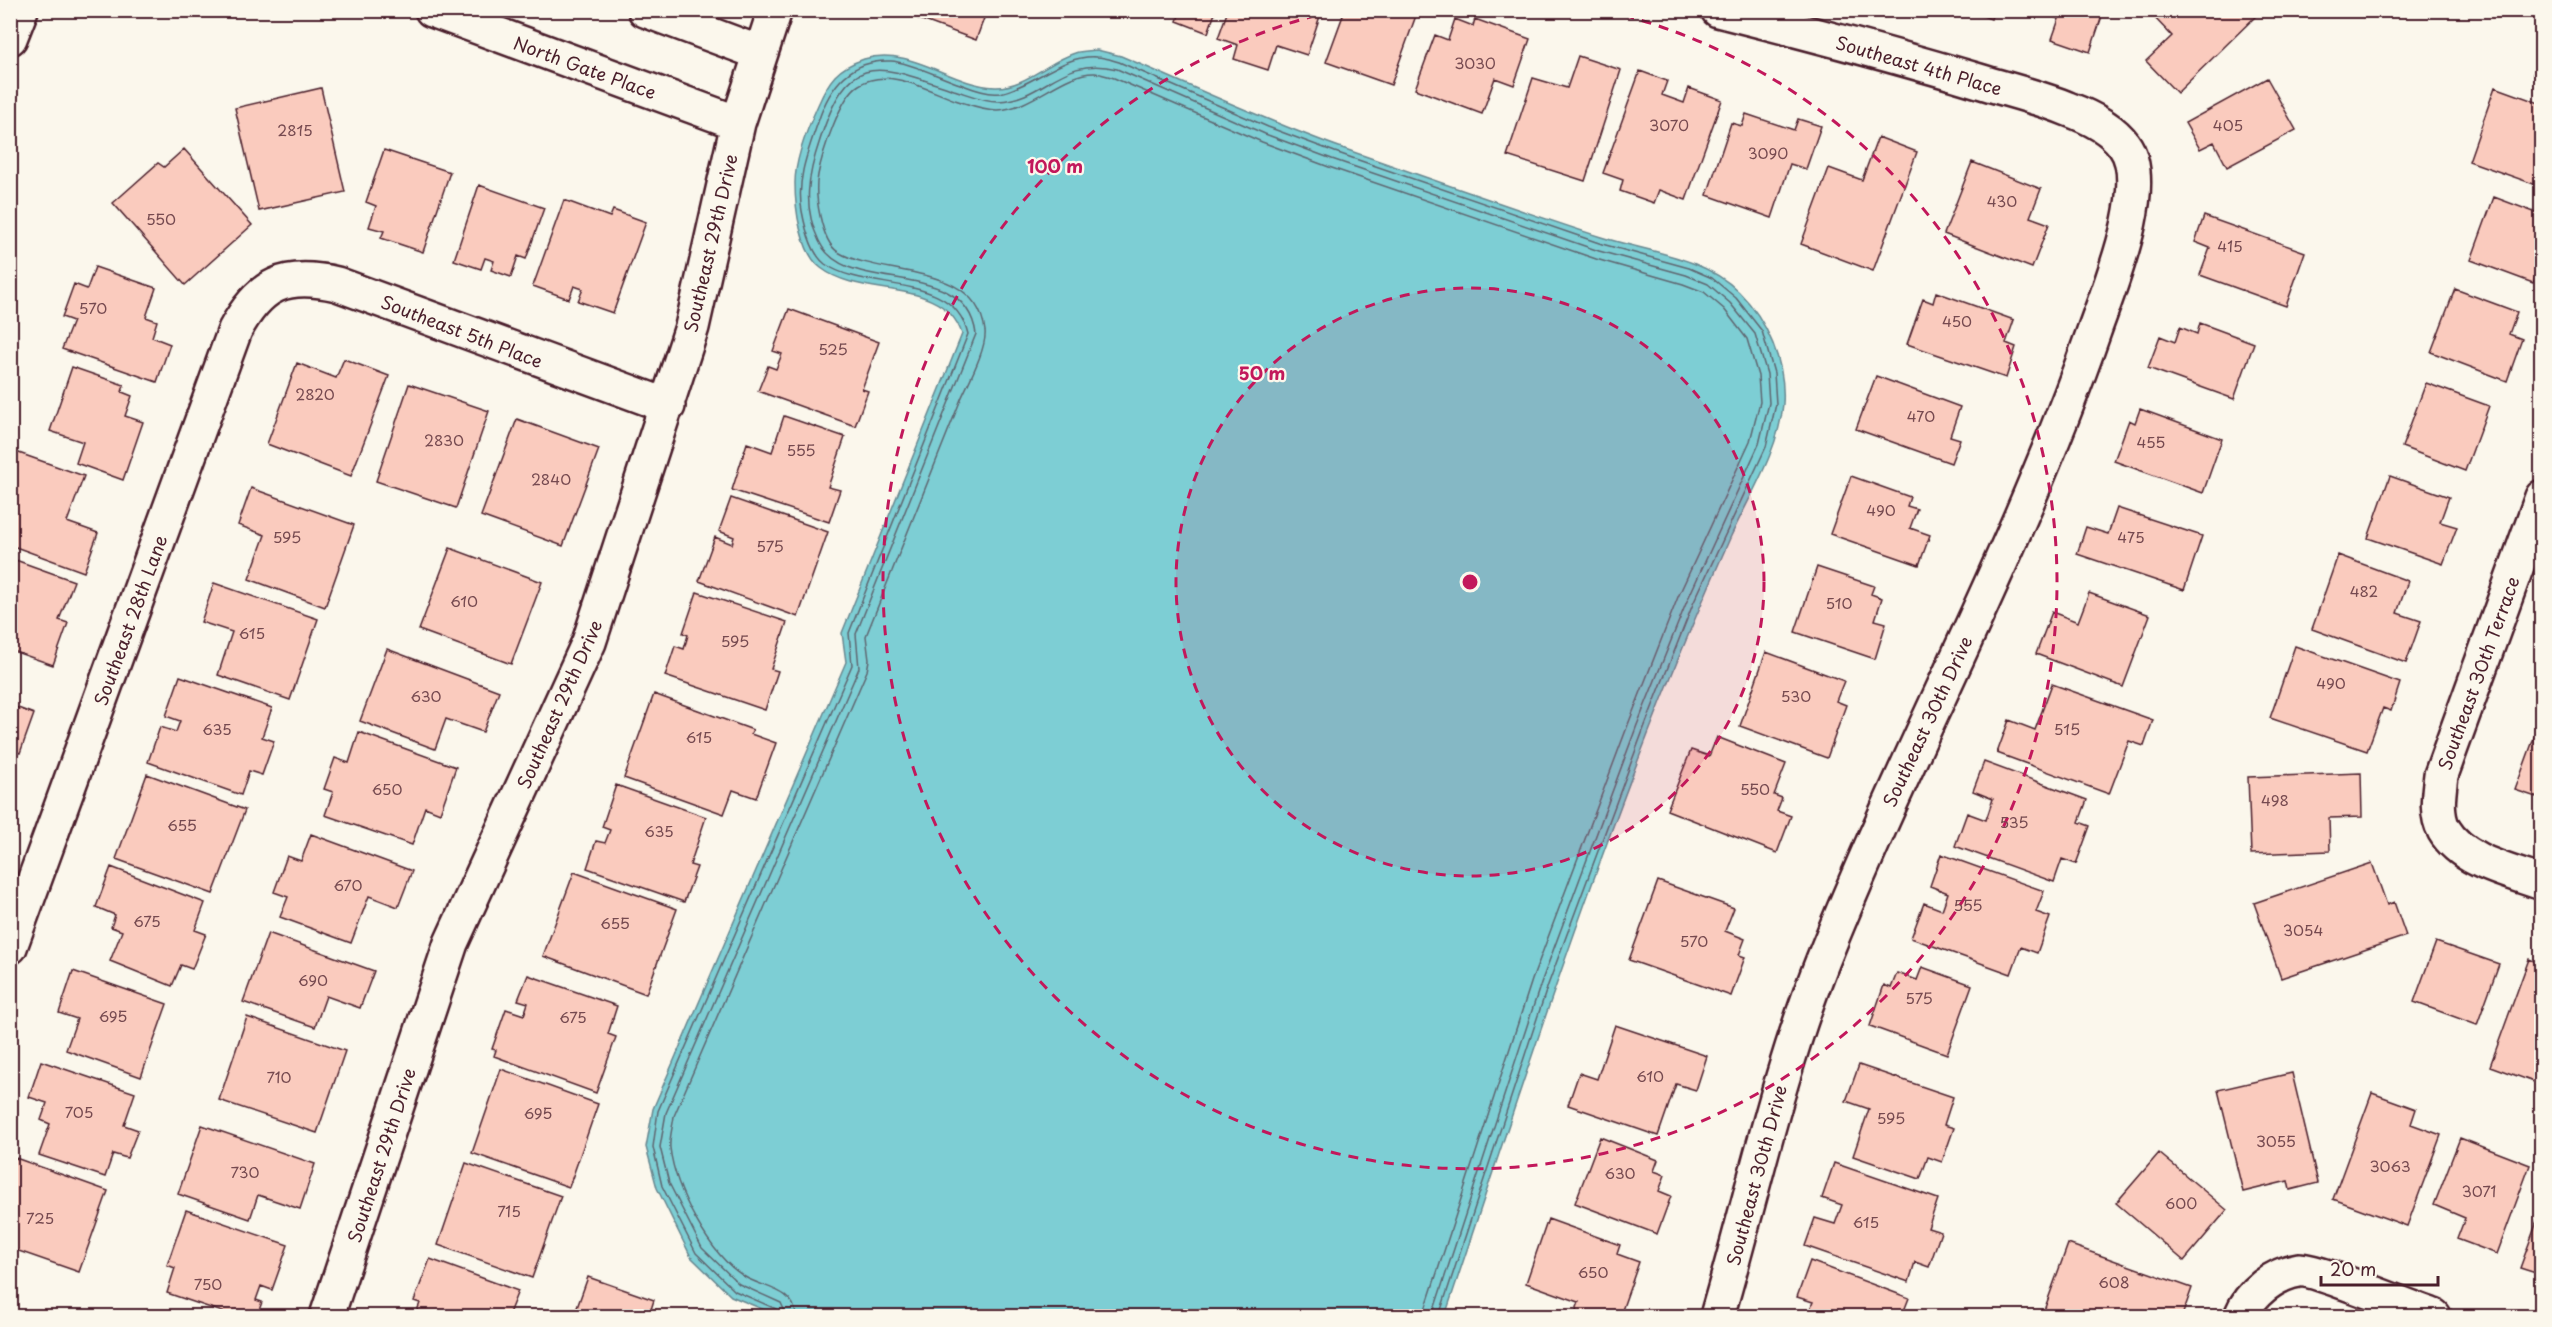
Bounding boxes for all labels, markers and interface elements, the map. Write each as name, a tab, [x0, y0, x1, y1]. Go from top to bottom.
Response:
street label: Southeast 4th Place	[1833, 28, 2005, 102]
street label: North Gate Place	[510, 29, 660, 105]
house number: 3030	[1454, 51, 1496, 74]
house number: 3070	[1649, 113, 1689, 136]
house number: 405	[2213, 113, 2243, 136]
house number: 2815	[277, 118, 313, 141]
house number: 3090	[1748, 141, 1788, 164]
street label: Southeast 29th Drive	[676, 151, 744, 335]
text: 100 m	[1027, 152, 1083, 179]
house number: 430	[1987, 189, 2017, 212]
house number: 550	[146, 207, 176, 230]
house number: 415	[2217, 234, 2243, 257]
street label: Southeast 5th Place	[377, 288, 547, 374]
house number: 570	[79, 296, 107, 319]
house number: 450	[1942, 309, 1972, 332]
house number: 525	[818, 337, 848, 360]
text: 50 m	[1239, 359, 1285, 386]
house number: 2820	[295, 382, 335, 405]
house number: 470	[1907, 404, 1935, 427]
house number: 2830	[424, 428, 464, 451]
house number: 455	[2137, 430, 2165, 453]
house number: 555	[786, 438, 816, 461]
house number: 2840	[531, 467, 571, 490]
house number: 490	[1866, 498, 1896, 521]
house number: 595	[273, 525, 301, 548]
house number: 475	[2117, 525, 2145, 548]
street label: Southeast 28th Lane	[87, 531, 173, 709]
house number: 575	[756, 534, 784, 557]
centre of rings	[1460, 572, 1480, 592]
street label: Southeast 30th Terrace	[2430, 572, 2526, 774]
house number: 482	[2350, 579, 2378, 602]
house number: 610	[450, 589, 478, 612]
house number: 510	[1825, 591, 1853, 614]
street label: Southeast 29th Drive	[510, 615, 608, 793]
house number: 615	[239, 621, 265, 644]
house number: 595	[721, 629, 749, 652]
street label: Southeast 30th Drive	[1875, 631, 1979, 811]
house number: 490	[2316, 671, 2346, 694]
house number: 630	[410, 684, 442, 707]
house number: 530	[1781, 684, 1811, 707]
house number: 635	[202, 717, 232, 740]
house number: 515	[2054, 717, 2080, 740]
house number: 615	[686, 725, 712, 748]
house number: 650	[372, 777, 402, 800]
house number: 550	[1740, 777, 1770, 800]
house number: 498	[2261, 788, 2289, 811]
house number: 535	[1999, 810, 2029, 833]
house number: 655	[167, 813, 197, 836]
house number: 635	[644, 819, 674, 842]
house number: 670	[334, 873, 363, 896]
house number: 555	[1953, 893, 1983, 916]
house number: 675	[133, 909, 161, 932]
house number: 655	[600, 911, 630, 934]
house number: 3054	[2283, 918, 2323, 941]
house number: 570	[1680, 929, 1708, 952]
house number: 690	[298, 968, 328, 991]
house number: 575	[1905, 986, 1933, 1009]
house number: 695	[99, 1004, 127, 1027]
house number: 675	[559, 1005, 587, 1028]
street label: Southeast 29th Drive	[340, 1064, 422, 1246]
house number: 610	[1636, 1064, 1664, 1087]
house number: 710	[266, 1065, 292, 1088]
street label: Southeast 30th Drive	[1719, 1082, 1793, 1268]
house number: 705	[65, 1100, 93, 1123]
house number: 695	[524, 1101, 552, 1124]
house number: 595	[1877, 1106, 1905, 1129]
house number: 3055	[2256, 1129, 2296, 1152]
house number: 3063	[2369, 1154, 2411, 1177]
house number: 730	[230, 1160, 260, 1183]
house number: 630	[1604, 1161, 1636, 1184]
house number: 3071	[2462, 1179, 2496, 1202]
house number: 600	[2165, 1191, 2197, 1214]
house number: 715	[497, 1199, 521, 1222]
house number: 725	[26, 1206, 54, 1229]
house number: 615	[1853, 1210, 1879, 1233]
scale bar	[2321, 1249, 2438, 1287]
text: 20 m	[2330, 1255, 2376, 1282]
house number: 650	[1578, 1260, 1608, 1283]
house number: 608	[2098, 1270, 2130, 1293]
house number: 750	[194, 1272, 222, 1295]

